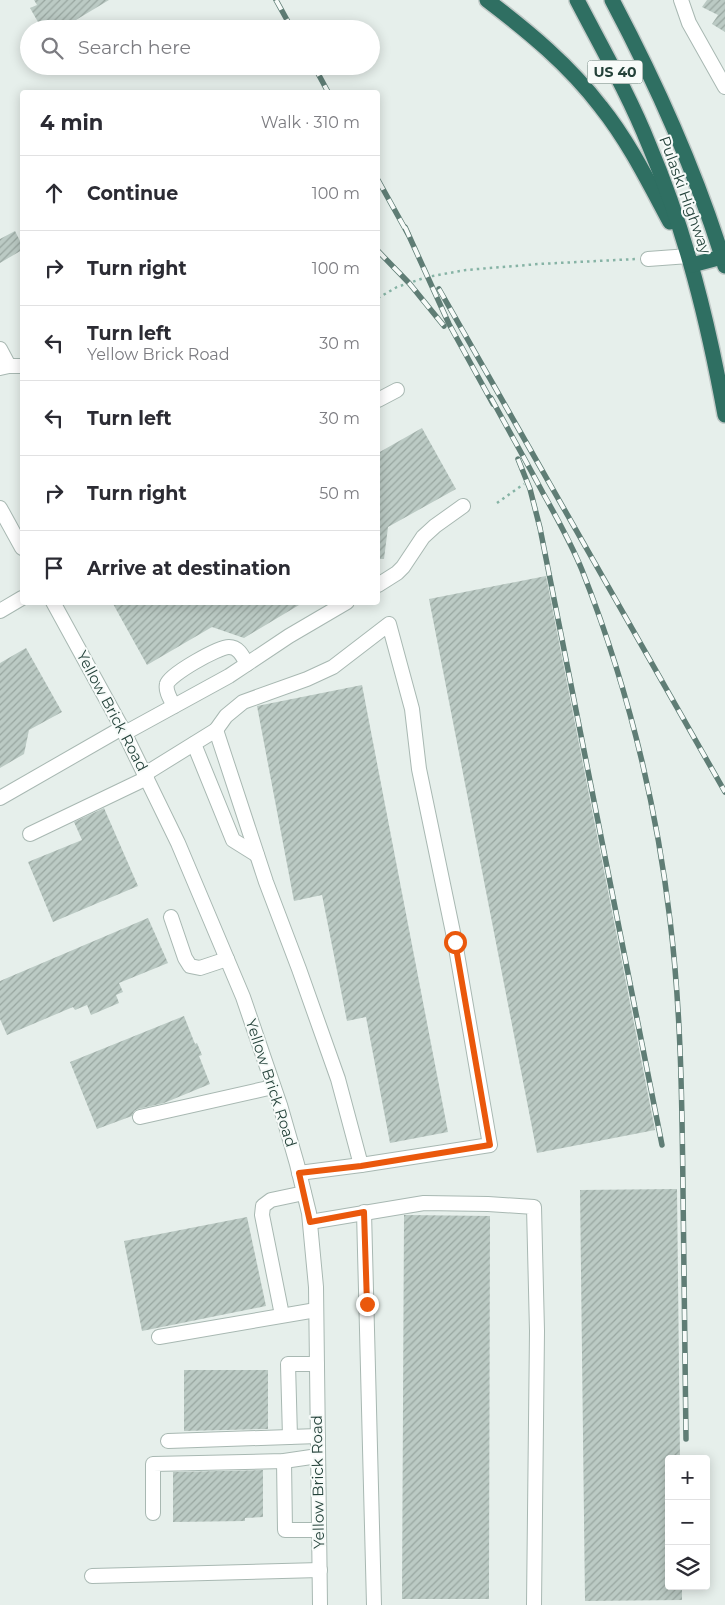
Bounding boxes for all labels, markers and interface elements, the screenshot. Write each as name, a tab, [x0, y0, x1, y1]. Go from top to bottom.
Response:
search box	[20, 20, 380, 75]
icon: search	[38, 34, 66, 62]
text: Search here	[78, 36, 191, 59]
road number: US 40	[588, 61, 642, 84]
text: 4 min	[40, 110, 103, 135]
text: Walk · 310 m	[261, 113, 360, 132]
street label: Pulaski Highway	[655, 133, 716, 257]
icon: ahead	[40, 179, 68, 207]
text: Continue	[87, 182, 178, 205]
text: 100 m	[312, 184, 360, 203]
icon: right	[40, 254, 68, 282]
text: Turn right	[87, 257, 187, 280]
text: 100 m	[312, 259, 360, 278]
text: Turn left	[87, 322, 172, 345]
icon: left	[40, 329, 68, 357]
text: 30 m	[319, 334, 360, 353]
text: Yellow Brick Road	[87, 345, 230, 364]
icon: left	[40, 404, 68, 432]
text: Turn left	[87, 407, 172, 430]
text: 30 m	[319, 409, 360, 428]
icon: right	[40, 479, 68, 507]
text: Turn right	[87, 482, 187, 505]
text: 50 m	[319, 484, 360, 503]
icon: arrive	[40, 554, 68, 582]
text: Arrive at destination	[87, 557, 291, 580]
street label: Yellow Brick Road	[73, 647, 152, 774]
route start	[444, 931, 467, 954]
street label: Yellow Brick Road	[242, 1016, 301, 1149]
route end	[356, 1293, 379, 1316]
street label: Yellow Brick Road	[307, 1415, 328, 1549]
map controls	[665, 1455, 710, 1590]
button: +	[665, 1455, 710, 1500]
button: −	[665, 1500, 710, 1545]
button: layers	[665, 1545, 710, 1590]

